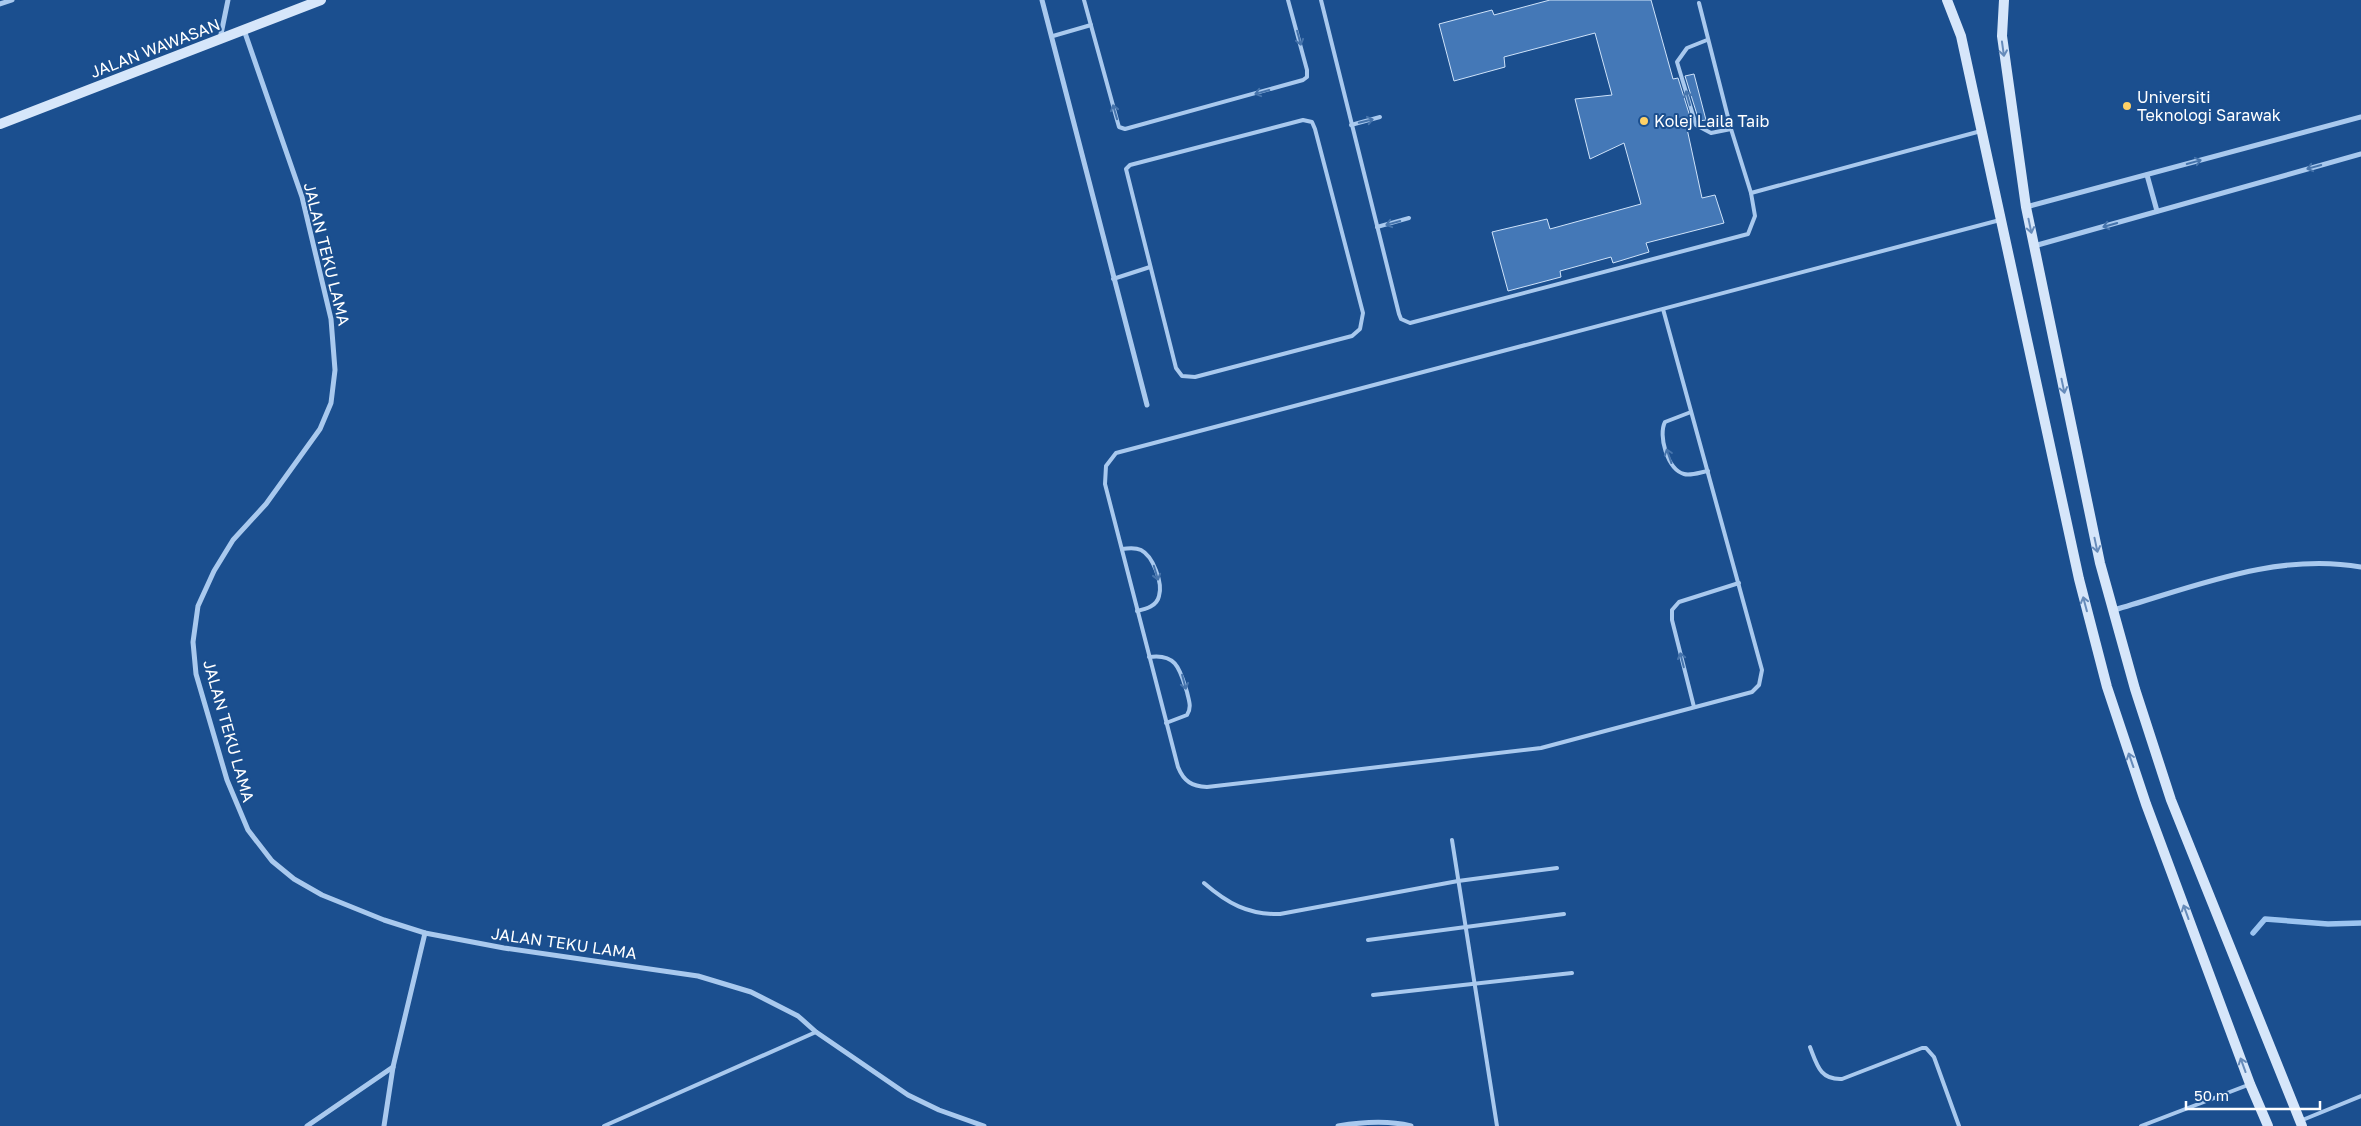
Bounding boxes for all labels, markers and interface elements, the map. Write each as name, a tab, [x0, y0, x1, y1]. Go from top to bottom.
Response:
street label: JALAN WAWASAN	[87, 14, 223, 82]
one-way arrow	[1294, 30, 1304, 46]
one-way arrow	[1999, 40, 2009, 56]
place label: Universiti Teknologi Sarawak	[2137, 87, 2281, 125]
one-way arrow	[1254, 88, 1270, 97]
one-way arrow	[1683, 91, 1692, 107]
marker: Universiti Teknologi Sarawak	[2121, 100, 2133, 112]
one-way arrow	[1110, 105, 1119, 121]
place label: Kolej Laila Taib	[1654, 111, 1769, 131]
marker: Kolej Laila Taib	[1638, 115, 1650, 127]
one-way arrow	[1357, 116, 1373, 125]
one-way arrow	[2186, 157, 2202, 166]
one-way arrow	[2306, 163, 2322, 172]
street label: JALAN TEKU LAMA	[300, 180, 355, 328]
one-way arrow	[1386, 218, 1402, 228]
one-way arrow	[2026, 218, 2035, 234]
one-way arrow	[2102, 220, 2118, 230]
one-way arrow	[2059, 377, 2068, 393]
one-way arrow	[1664, 448, 1673, 464]
one-way arrow	[2092, 536, 2101, 552]
one-way arrow	[1151, 565, 1161, 581]
one-way arrow	[2080, 596, 2089, 612]
one-way arrow	[1677, 653, 1686, 669]
street label: JALAN TEKU LAMA	[199, 658, 259, 805]
one-way arrow	[1179, 673, 1189, 689]
one-way arrow	[2126, 752, 2135, 768]
one-way arrow	[2181, 905, 2190, 921]
street label: JALAN TEKU LAMA	[490, 923, 638, 963]
one-way arrow	[2238, 1058, 2247, 1073]
scale bar	[2186, 1078, 2320, 1110]
text: 50 m	[2194, 1086, 2229, 1104]

